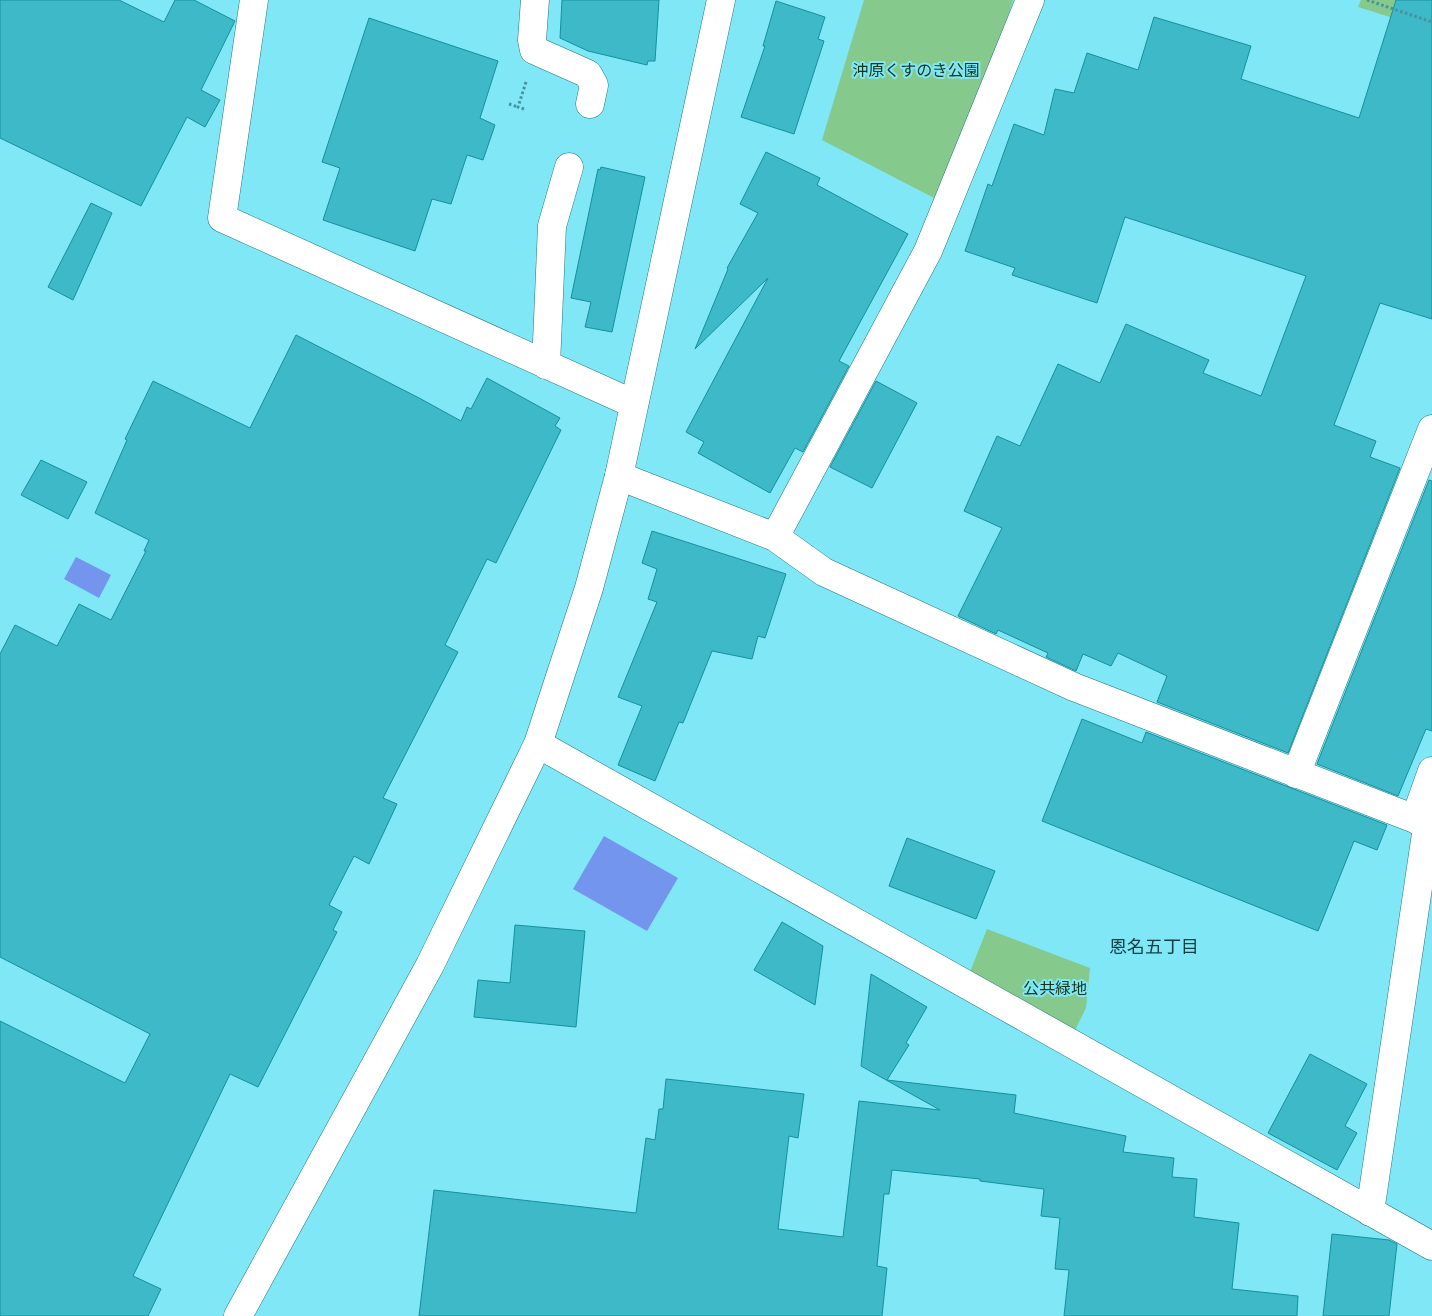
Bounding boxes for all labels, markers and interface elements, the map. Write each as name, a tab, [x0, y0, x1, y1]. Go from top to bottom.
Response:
park label: 沖原くすのき公園	[852, 59, 980, 81]
district label: 恩名五丁目	[1109, 934, 1199, 959]
park label: 公共緑地	[1023, 977, 1087, 999]

